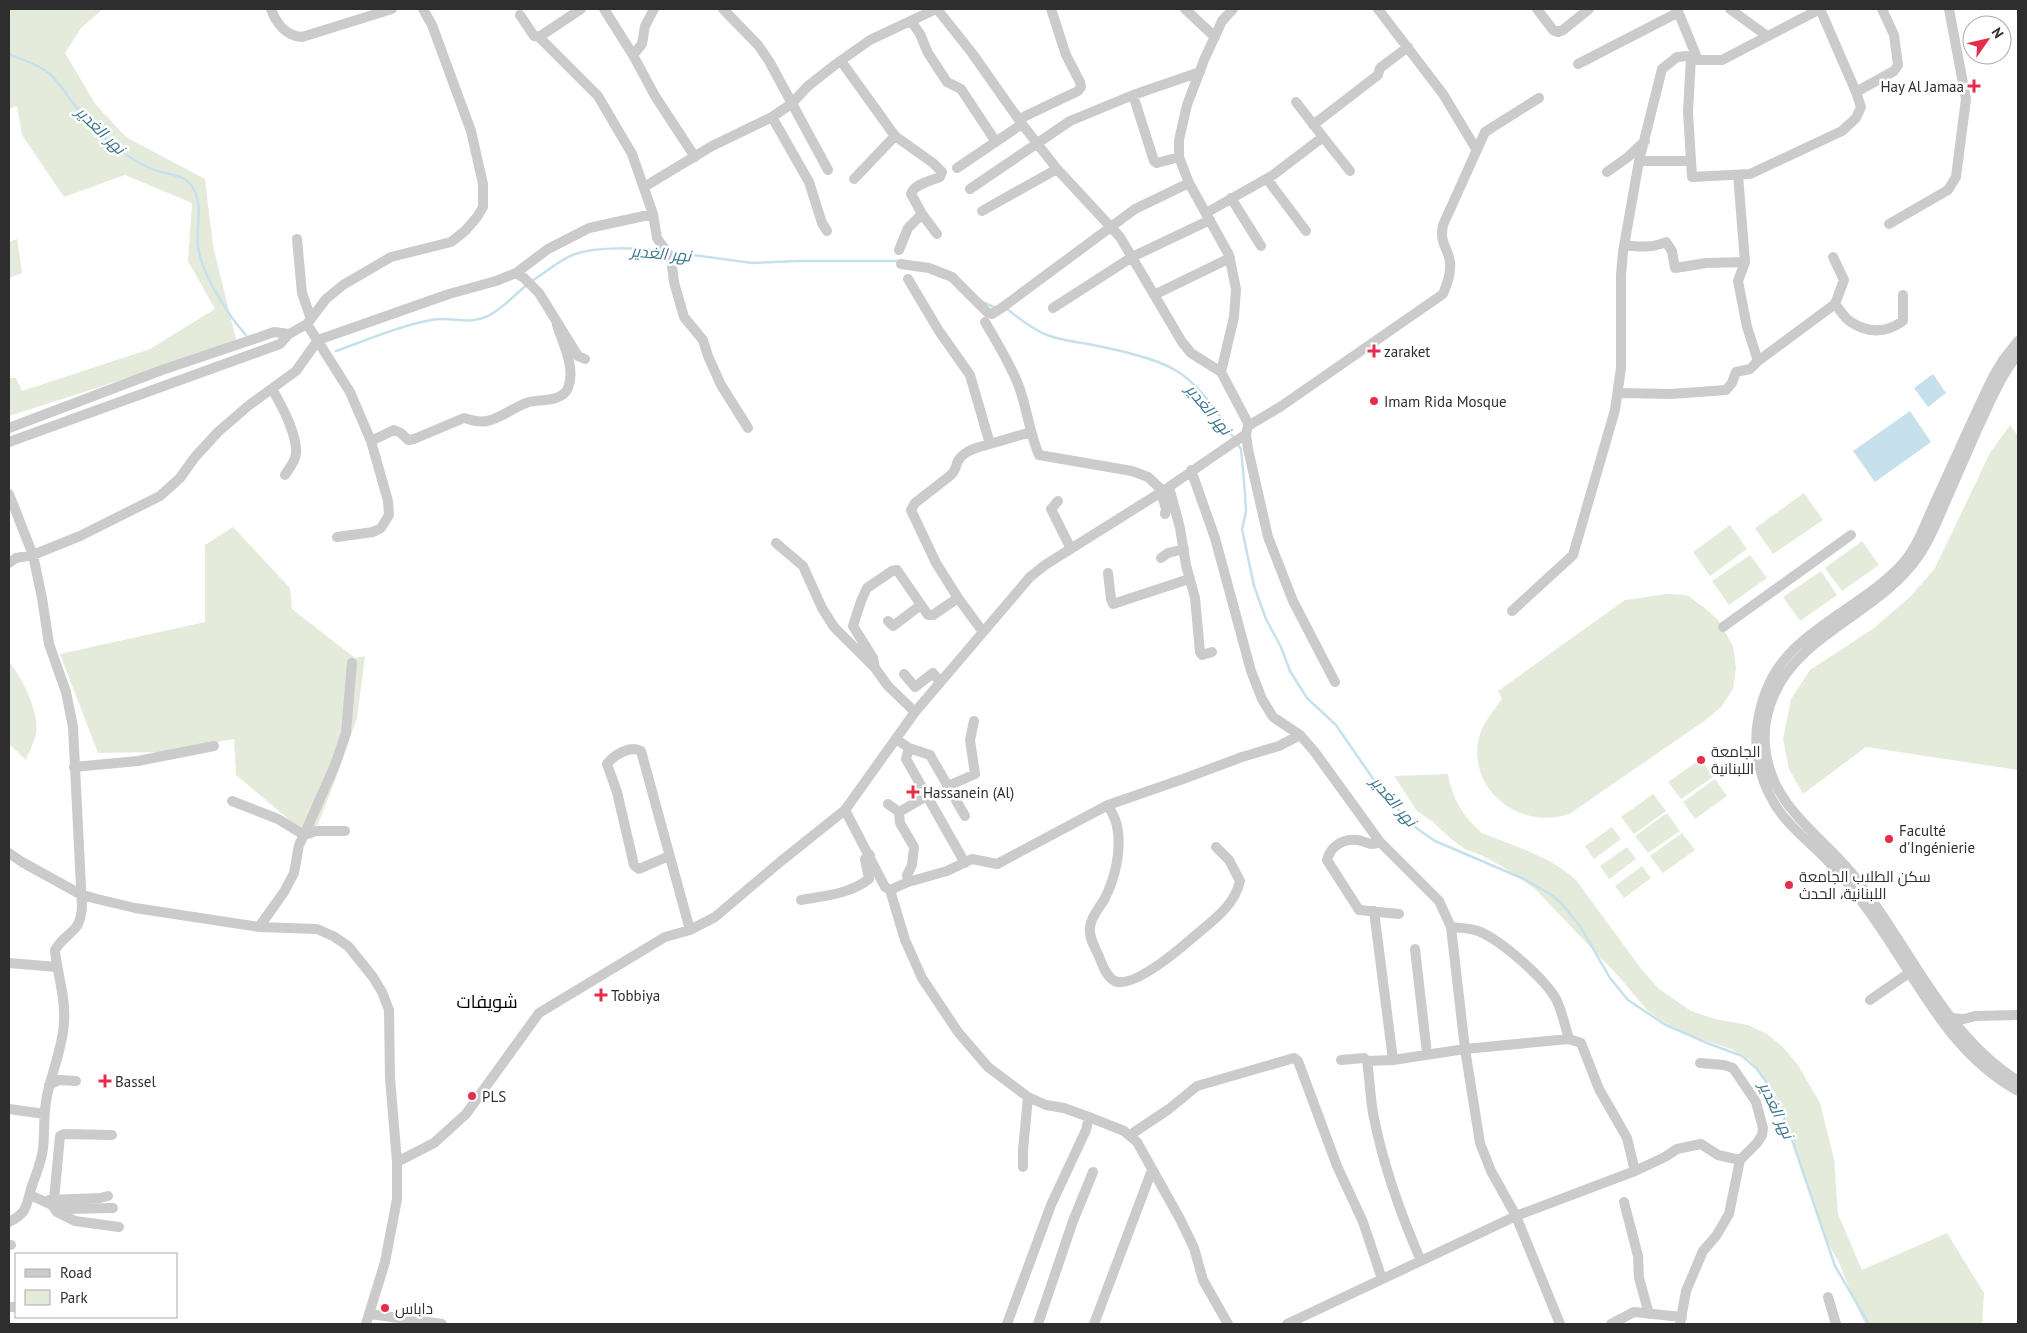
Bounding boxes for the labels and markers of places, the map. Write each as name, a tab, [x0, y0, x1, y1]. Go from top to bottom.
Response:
place label: Hay Al Jamaa	[1880, 77, 1964, 96]
marker: Hay Al Jamaa	[1968, 80, 1980, 92]
place label: zaraket	[1384, 342, 1430, 361]
marker: zaraket	[1368, 345, 1380, 357]
place label: Imam Rida Mosque	[1384, 392, 1507, 411]
marker: Imam Rida Mosque	[1368, 395, 1380, 407]
place label: الجامعة اللبنانية	[1711, 742, 1760, 778]
marker: الجامعة اللبنانية	[1695, 754, 1707, 766]
place label: Hassanein (Al)	[923, 783, 1014, 802]
marker: Hassanein (Al)	[907, 786, 919, 798]
place label: Faculté d'Ingénierie	[1899, 821, 1975, 857]
marker: Faculté d'Ingénierie	[1883, 833, 1895, 845]
place label: سكن الطلاب الجامعة اللبنانية، الحدث	[1799, 867, 1931, 903]
marker: سكن الطلاب الجامعة اللبنانية، الحدث	[1783, 879, 1795, 891]
place label: Tobbiya	[611, 986, 660, 1005]
marker: Tobbiya	[595, 989, 607, 1001]
place label: Bassel	[115, 1072, 156, 1091]
marker: Bassel	[99, 1075, 111, 1087]
place label: PLS	[482, 1087, 506, 1106]
marker: PLS	[466, 1090, 478, 1102]
place label: داباس	[395, 1299, 433, 1319]
marker: داباس	[379, 1302, 391, 1314]

